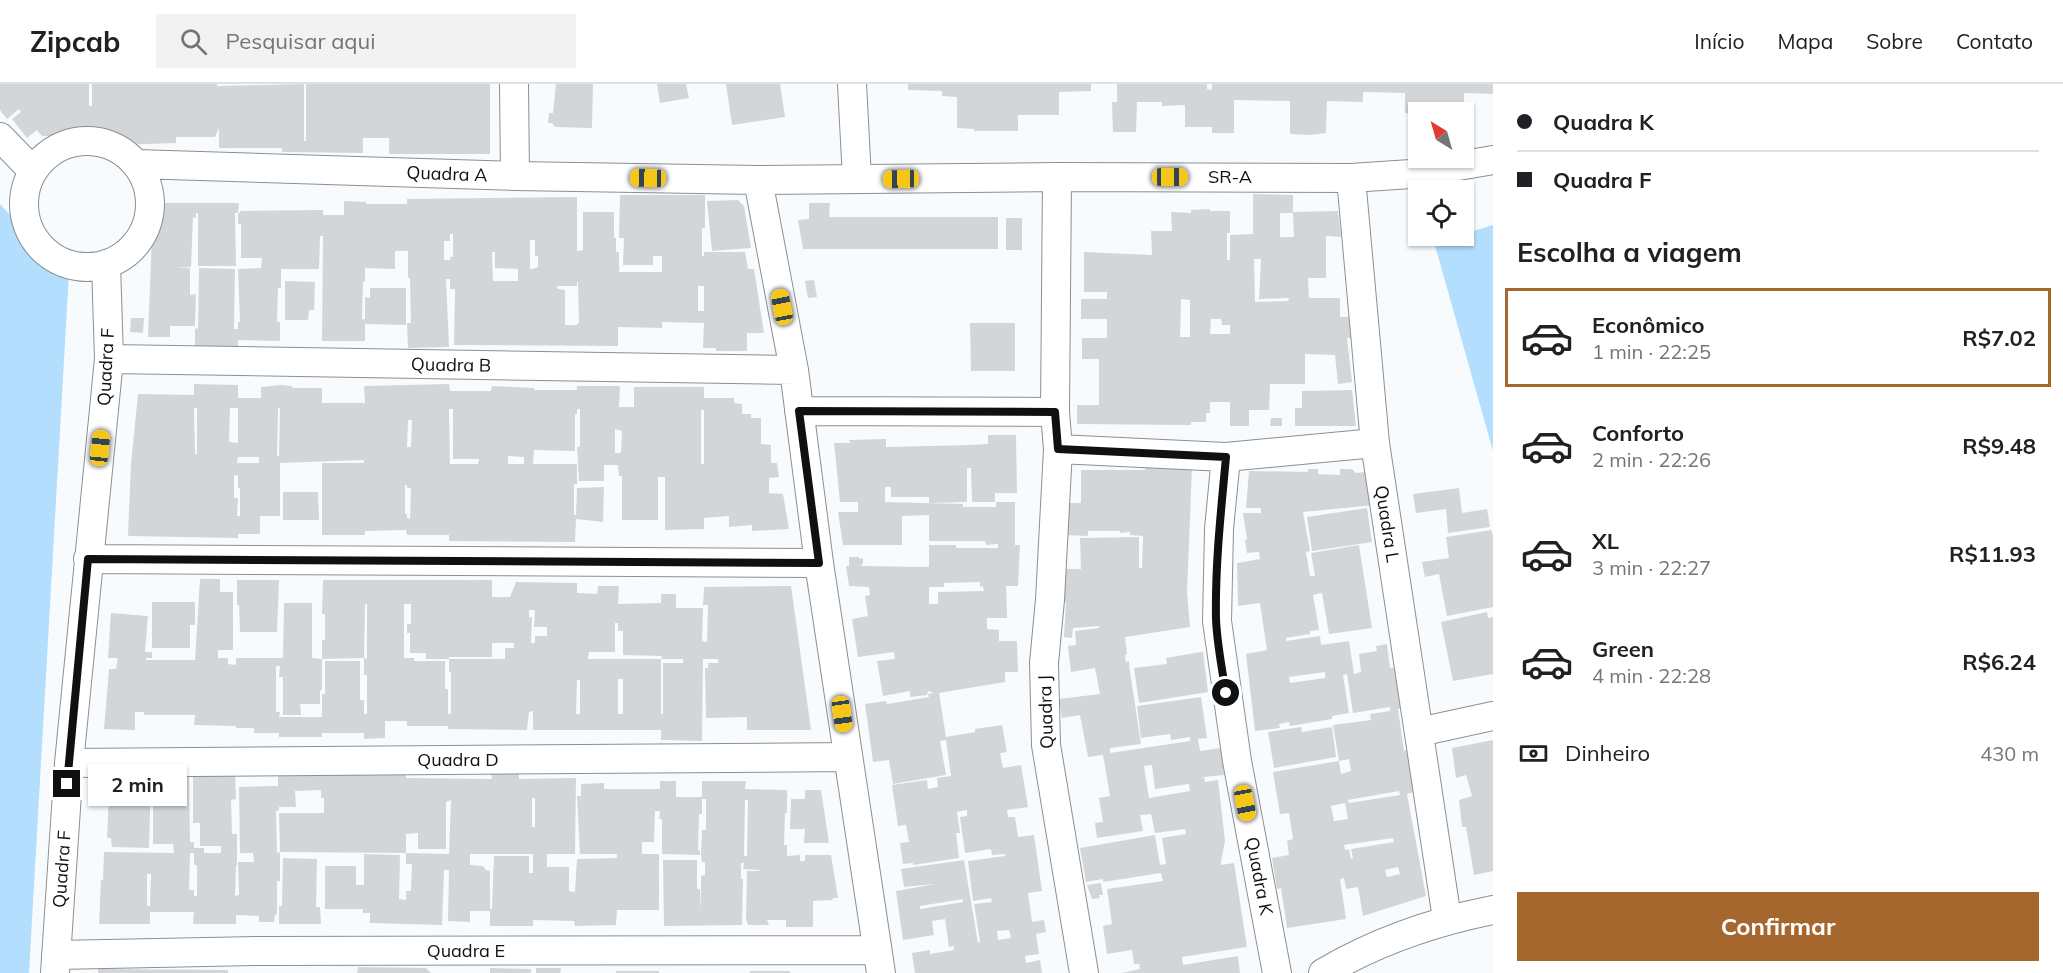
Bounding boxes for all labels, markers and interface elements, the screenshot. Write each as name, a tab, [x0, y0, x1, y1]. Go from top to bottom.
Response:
search box	[156, 14, 576, 68]
text: Zipcab	[30, 24, 120, 59]
icon: search	[177, 25, 210, 58]
text: Pesquisar aqui	[225, 27, 375, 55]
text: Início	[1694, 28, 1744, 54]
text: Mapa	[1777, 28, 1833, 54]
text: Sobre	[1866, 28, 1923, 54]
text: Contato	[1956, 28, 2033, 54]
north arrow	[1408, 102, 1474, 168]
map controls	[1408, 102, 1474, 246]
text: Quadra K	[1553, 108, 1654, 136]
street label: Quadra A	[406, 161, 488, 186]
street label: SR-A	[1208, 165, 1252, 188]
text: Quadra F	[1553, 166, 1652, 194]
car	[1152, 168, 1188, 186]
car	[630, 169, 666, 187]
car	[883, 170, 919, 188]
button: locate	[1408, 180, 1474, 246]
text: Escolha a viagem	[1517, 235, 1742, 269]
car	[770, 288, 794, 326]
icon: car	[1520, 311, 1574, 365]
text: Econômico	[1592, 311, 1705, 339]
text: R$7.02	[1962, 324, 2036, 352]
street label: Quadra F	[92, 327, 119, 406]
text: 1 min · 22:25	[1592, 339, 1711, 364]
street label: Quadra B	[411, 352, 491, 377]
icon: car	[1520, 419, 1574, 473]
text: Conforto	[1592, 419, 1684, 447]
car	[89, 429, 111, 467]
text: R$9.48	[1962, 432, 2036, 460]
text: 2 min · 22:26	[1592, 447, 1711, 472]
street label: Quadra L	[1370, 484, 1405, 564]
icon: car	[1520, 527, 1574, 581]
text: XL	[1592, 527, 1619, 555]
text: R$11.93	[1949, 540, 2036, 568]
text: 3 min · 22:27	[1592, 555, 1711, 580]
icon: car	[1520, 635, 1574, 689]
text: Green	[1592, 635, 1654, 663]
text: R$6.24	[1962, 648, 2036, 676]
text: 4 min · 22:28	[1592, 663, 1711, 688]
street label: Quadra J	[1033, 675, 1058, 749]
route start	[1212, 679, 1239, 706]
car	[831, 695, 853, 733]
icon: cash	[1517, 737, 1550, 770]
text: Dinheiro	[1565, 739, 1650, 767]
text: 430 m	[1980, 741, 2039, 766]
street label: Quadra D	[417, 748, 499, 771]
callout: 2 min	[88, 763, 187, 805]
route end	[53, 770, 80, 797]
text: 2 min	[111, 772, 164, 797]
car	[1233, 784, 1257, 822]
street label: Quadra F	[47, 829, 76, 909]
street label: Quadra K	[1241, 835, 1278, 918]
button: Confirmar	[1517, 892, 2039, 961]
street label: Quadra E	[427, 939, 505, 962]

